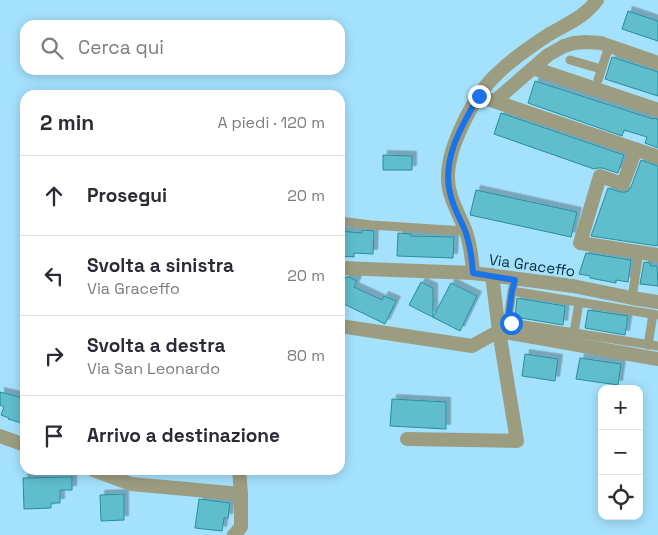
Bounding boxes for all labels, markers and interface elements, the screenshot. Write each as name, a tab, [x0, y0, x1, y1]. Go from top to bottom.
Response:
search box	[20, 20, 345, 75]
icon: search	[38, 34, 66, 62]
text: Cerca qui	[78, 35, 164, 60]
route end	[468, 85, 491, 108]
text: 2 min	[40, 109, 94, 136]
text: A piedi · 120 m	[217, 112, 325, 133]
icon: ahead	[40, 182, 68, 210]
text: Prosegui	[87, 183, 167, 208]
text: 20 m	[287, 185, 325, 206]
street label: Via Graceffo	[488, 250, 576, 280]
text: Svolta a sinistra	[87, 253, 234, 278]
icon: left	[40, 262, 68, 290]
text: 20 m	[287, 265, 325, 286]
text: Via Graceffo	[87, 278, 180, 299]
route start	[500, 312, 523, 335]
text: Svolta a destra	[87, 333, 225, 358]
icon: right	[40, 342, 68, 370]
text: 80 m	[287, 345, 325, 366]
text: Via San Leonardo	[87, 358, 220, 379]
map controls	[598, 385, 643, 520]
button: +	[598, 385, 643, 430]
icon: arrive	[40, 422, 68, 450]
text: Arrivo a destinazione	[87, 423, 280, 448]
button: −	[598, 430, 643, 475]
button: locate	[598, 475, 643, 520]

